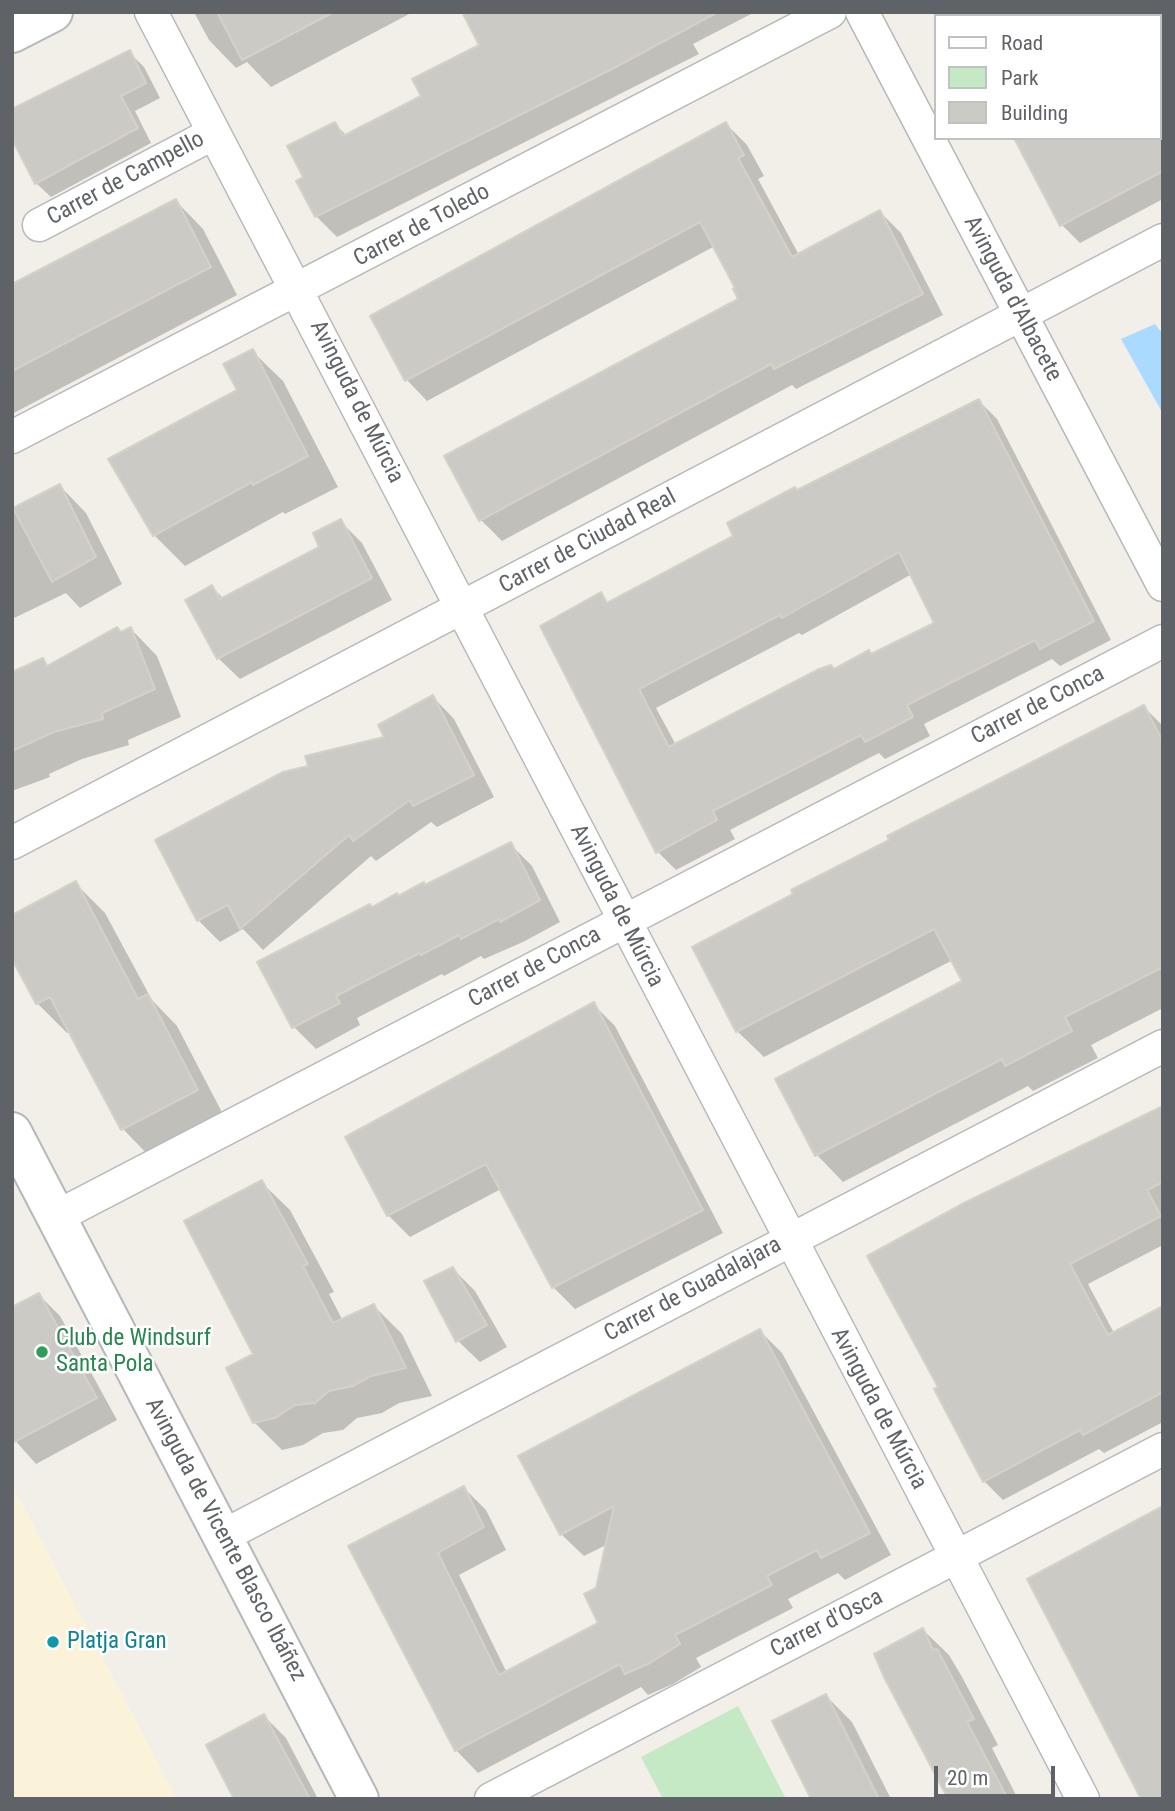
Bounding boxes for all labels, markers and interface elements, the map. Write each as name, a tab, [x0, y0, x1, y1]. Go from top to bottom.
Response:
legend	[934, 14, 1161, 140]
text: Road	[1001, 31, 1043, 55]
text: Park	[1001, 66, 1038, 90]
text: Building	[1001, 101, 1068, 125]
street label: Carrer de Campello	[43, 126, 209, 232]
street label: Carrer de Toledo	[349, 179, 495, 273]
street label: Avinguda d'Albacete	[957, 212, 1067, 386]
street label: Avinguda de Múrcia	[303, 316, 409, 488]
street label: Carrer de Ciudad Real	[495, 484, 681, 600]
street label: Carrer de Conca	[967, 661, 1109, 751]
street label: Avinguda de Múrcia	[563, 820, 669, 992]
street label: Carrer de Conca	[464, 922, 606, 1014]
street label: Carrer de Guadalajara	[600, 1232, 786, 1348]
street label: Avinguda de Múrcia	[824, 1324, 932, 1494]
place label: Club de Windsurf Santa Pola	[56, 1325, 211, 1379]
marker: Club de Windsurf Santa Pola	[34, 1344, 50, 1360]
street label: Avinguda de Vicente Blasco Ibáñez	[138, 1394, 312, 1686]
street label: Carrer d'Osca	[766, 1584, 888, 1664]
place label: Platja Gran	[67, 1628, 167, 1656]
marker: Platja Gran	[45, 1634, 61, 1650]
scale bar	[937, 1752, 1058, 1796]
text: 20 m	[947, 1766, 988, 1790]

